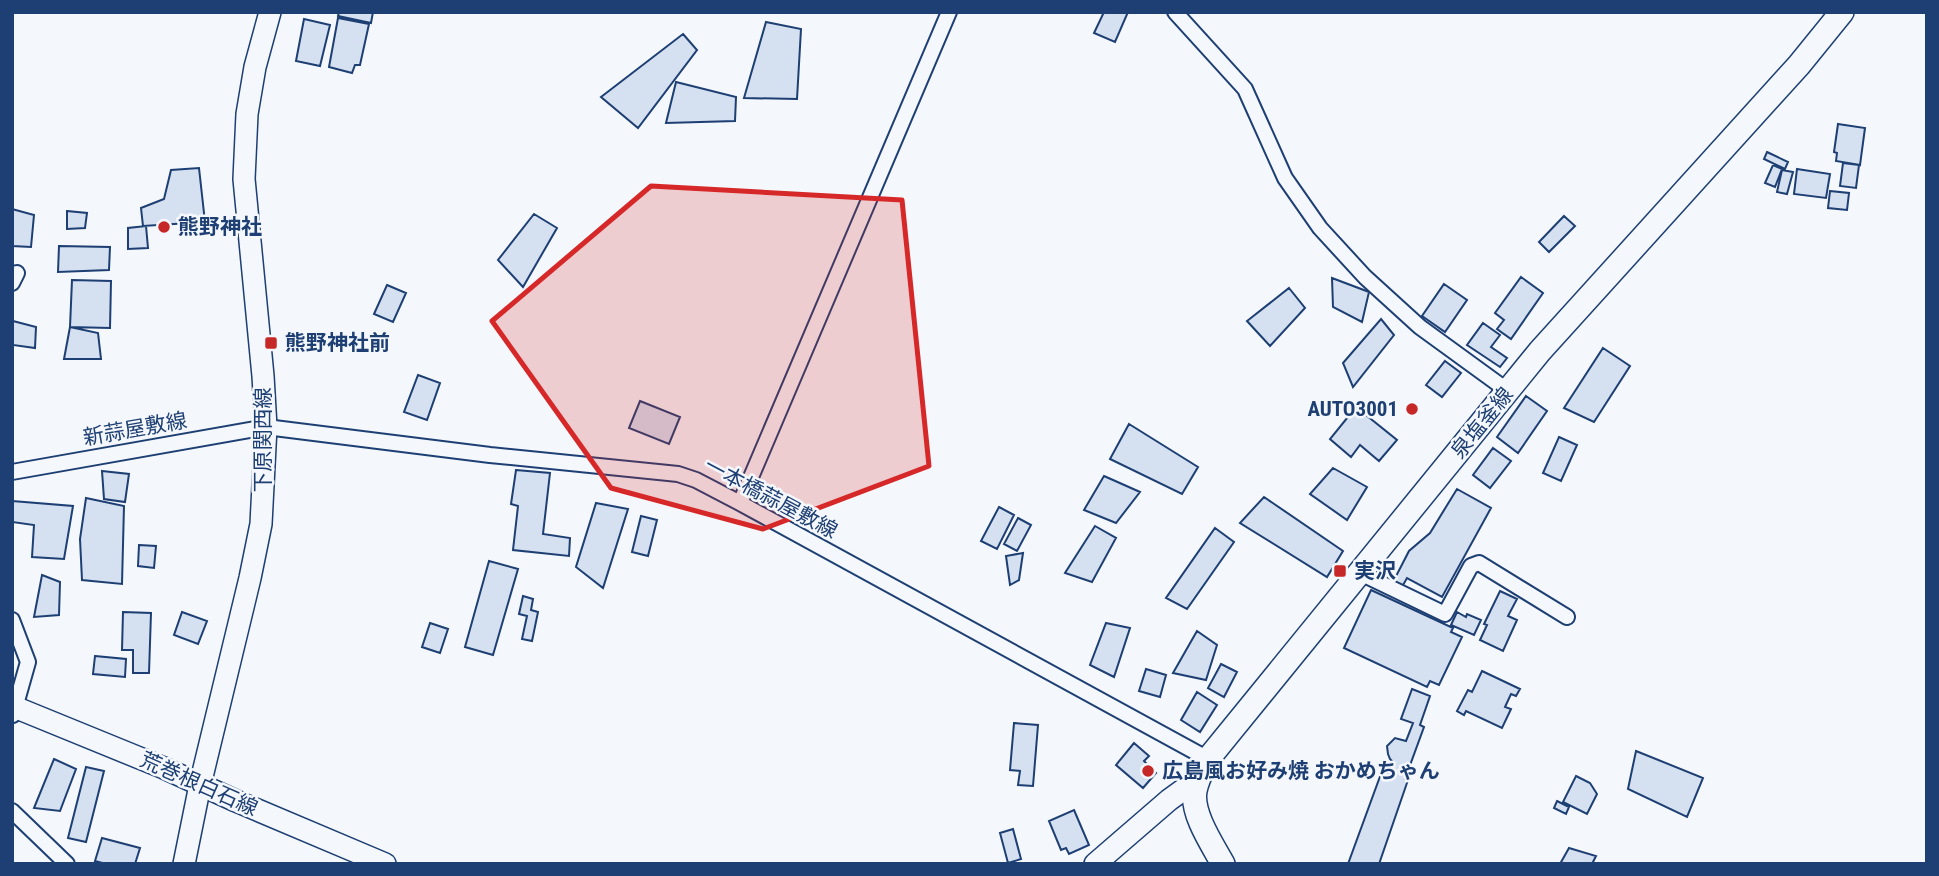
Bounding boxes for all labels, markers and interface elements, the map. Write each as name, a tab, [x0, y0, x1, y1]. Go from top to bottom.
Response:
place label: 熊野神社	[178, 215, 262, 239]
marker: 熊野神社	[156, 219, 172, 235]
place label: 熊野神社前	[285, 331, 390, 355]
marker: 熊野神社前	[263, 335, 279, 351]
street label: 泉塩釜線	[1446, 383, 1518, 463]
street label: 下原関西線	[251, 388, 275, 493]
place label: AUTO3001	[1307, 397, 1398, 421]
marker: AUTO3001	[1404, 401, 1420, 417]
street label: 新蒜屋敷線	[81, 408, 189, 450]
street label: 一本橋蒜屋敷線	[700, 453, 842, 543]
place label: 実沢	[1354, 559, 1396, 583]
marker: 実沢	[1332, 563, 1348, 579]
street label: 荒巻根白石線	[137, 747, 261, 821]
place label: 広島風お好み焼 おかめちゃん	[1162, 759, 1440, 783]
marker: 広島風お好み焼 おかめちゃん	[1140, 763, 1156, 779]

